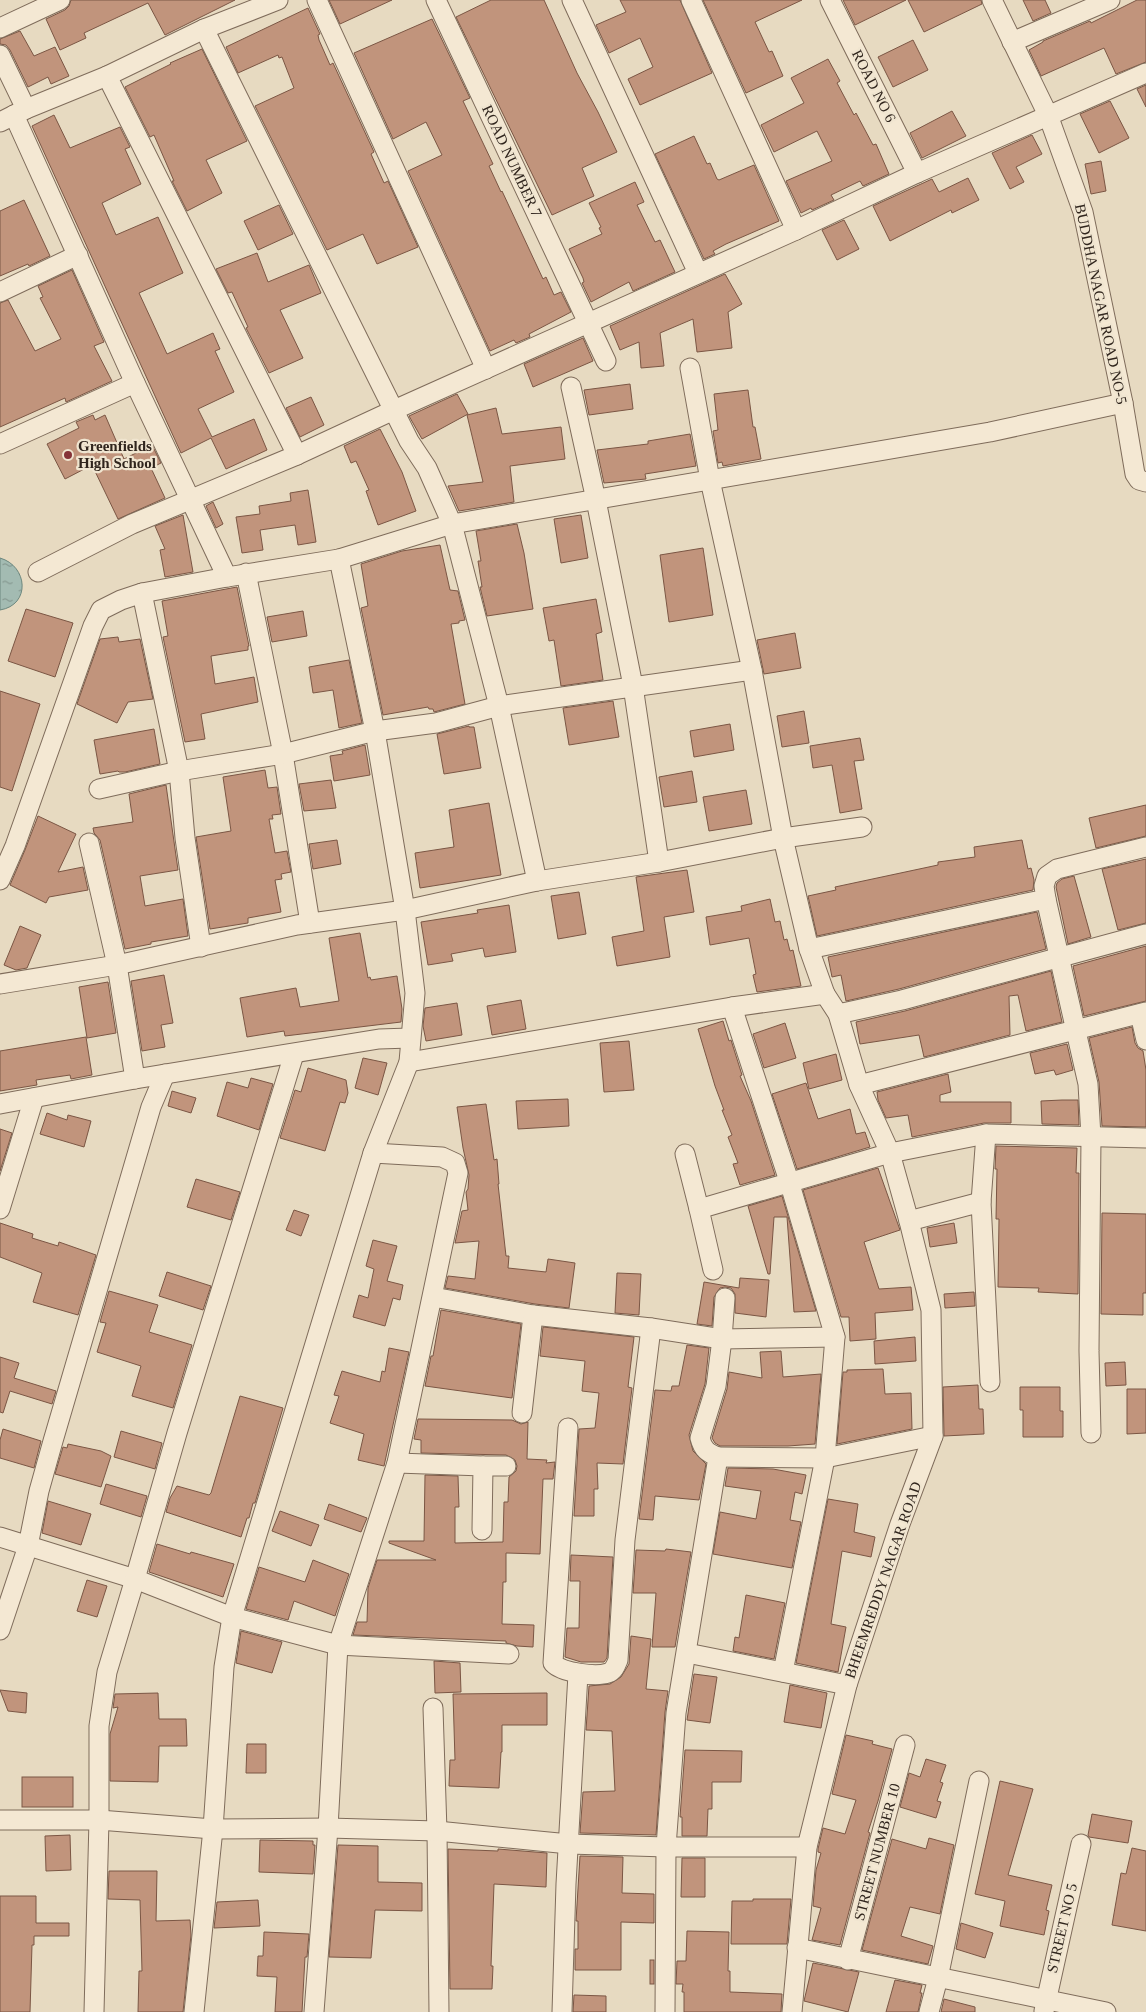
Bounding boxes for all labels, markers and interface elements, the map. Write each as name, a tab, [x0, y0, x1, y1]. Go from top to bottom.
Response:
street label: ROAD NO 6	[849, 47, 899, 125]
street label: ROAD NUMBER 7	[479, 102, 545, 220]
street label: BUDDHA NAGAR ROAD NO-5	[1072, 202, 1130, 406]
place label: Greenfields High School	[78, 438, 156, 471]
marker: Greenfields High School	[62, 449, 74, 461]
street label: BHEEMREDDY NAGAR ROAD	[842, 1479, 924, 1680]
street label: STREET NUMBER 10	[851, 1782, 903, 1922]
street label: STREET NO 5	[1044, 1882, 1080, 1974]

